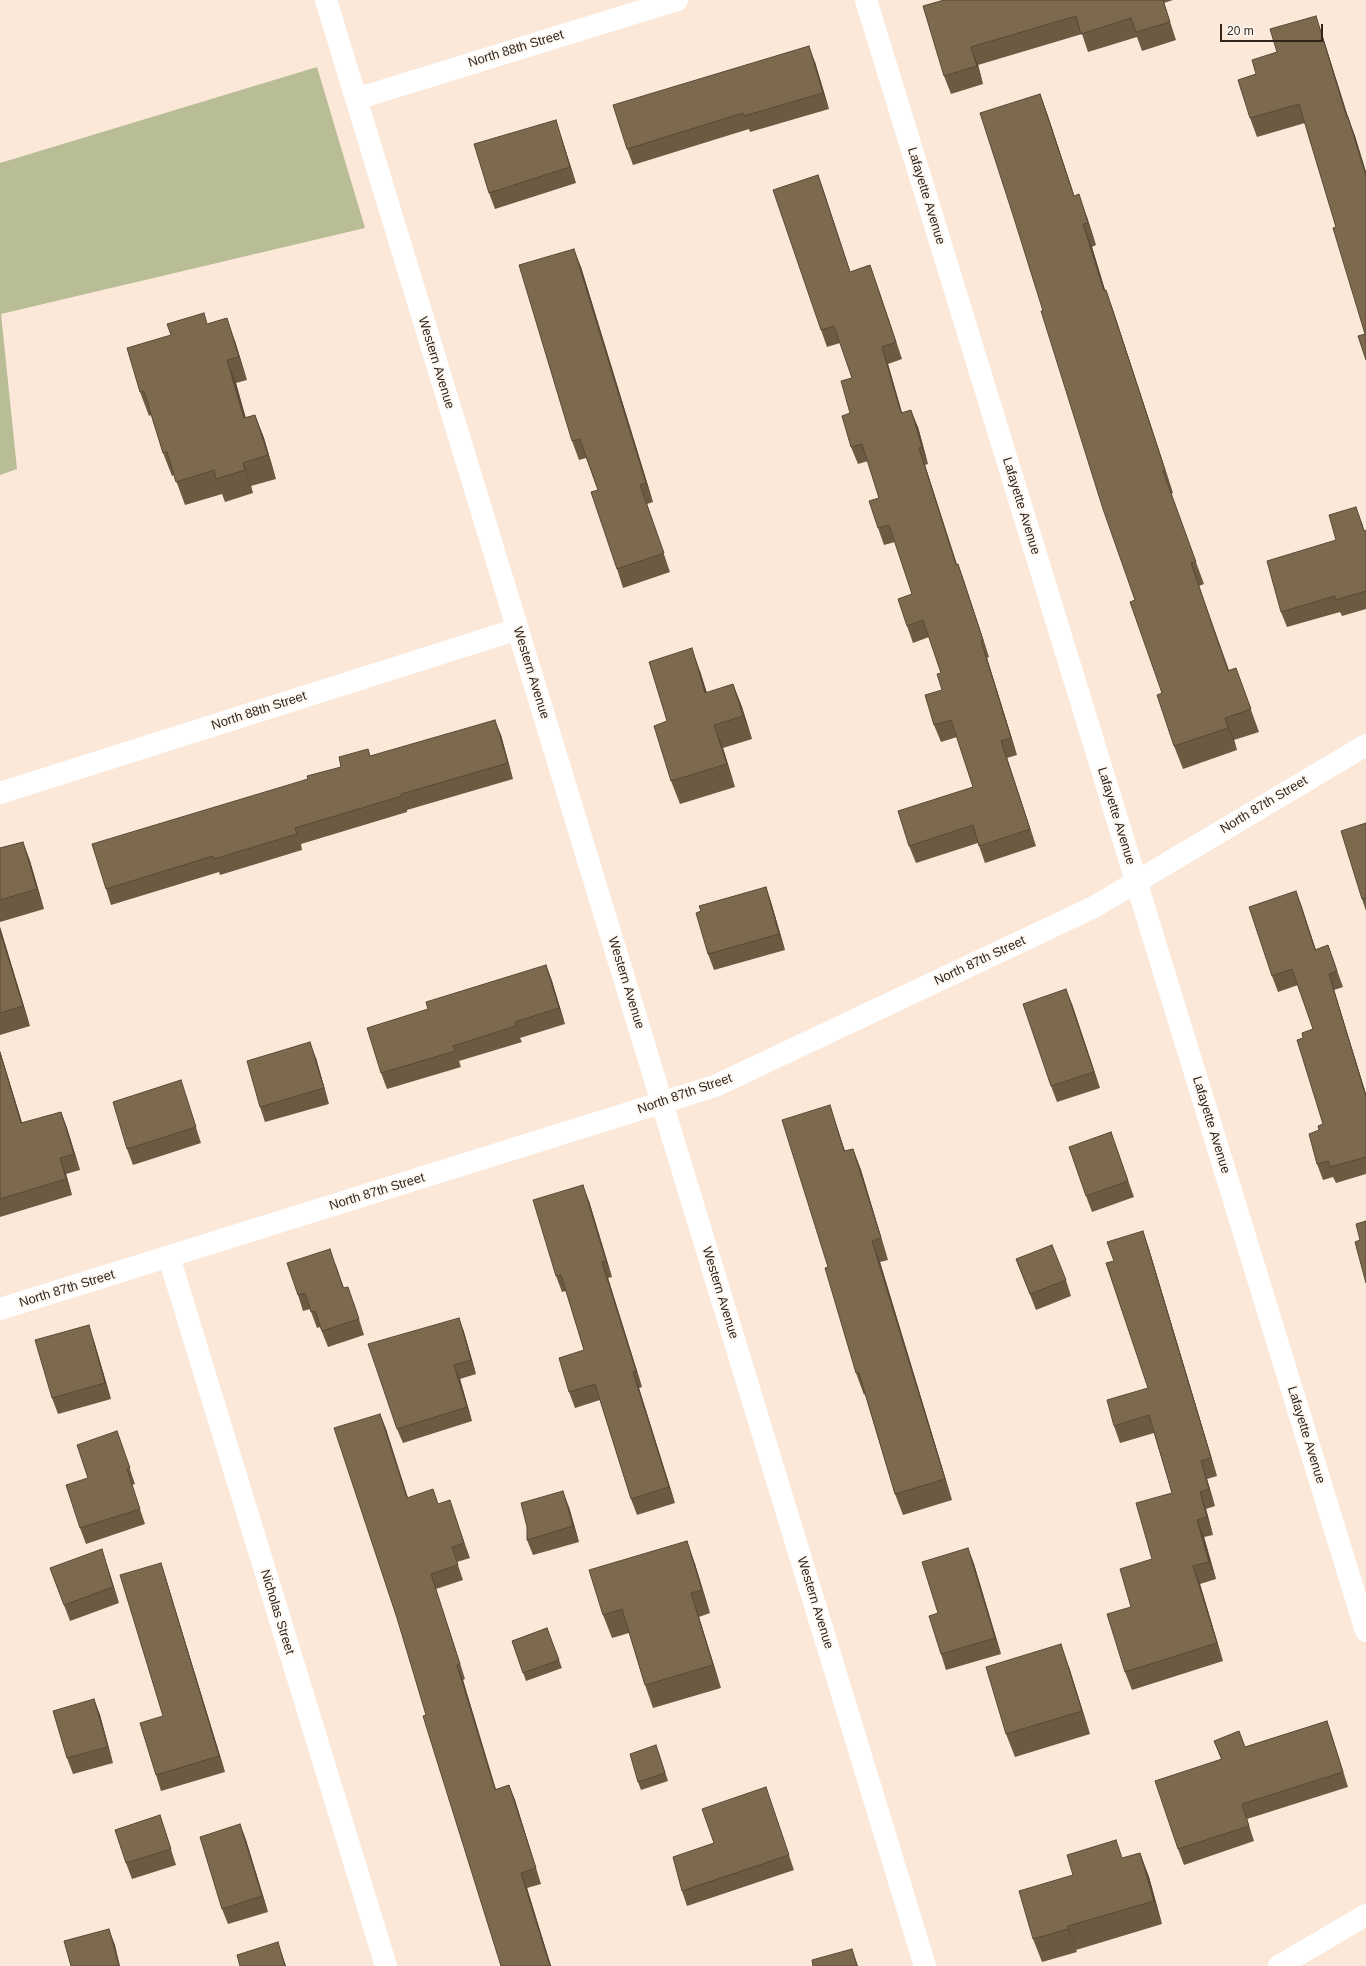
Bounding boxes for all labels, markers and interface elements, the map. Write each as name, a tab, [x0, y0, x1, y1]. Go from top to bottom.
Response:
scale bar	[1222, 16, 1325, 42]
text: 20 m	[1227, 24, 1254, 38]
street label: North 88th Street	[466, 27, 566, 71]
street label: Lafayette Avenue	[904, 145, 948, 247]
street label: Western Avenue	[415, 315, 457, 411]
street label: Lafayette Avenue	[999, 455, 1043, 557]
street label: Western Avenue	[510, 625, 552, 721]
street label: North 88th Street	[210, 688, 308, 734]
street label: Lafayette Avenue	[1094, 765, 1138, 867]
street label: North 87th Street	[1218, 773, 1310, 837]
street label: North 87th Street	[932, 933, 1028, 989]
street label: Western Avenue	[605, 935, 647, 1031]
street label: North 87th Street	[636, 1071, 734, 1117]
street label: Lafayette Avenue	[1189, 1074, 1233, 1176]
street label: North 87th Street	[327, 1170, 427, 1214]
street label: Western Avenue	[699, 1245, 741, 1341]
street label: North 87th Street	[17, 1267, 117, 1311]
street label: Lafayette Avenue	[1284, 1384, 1328, 1486]
street label: Western Avenue	[794, 1555, 836, 1651]
street label: Nicholas Street	[257, 1568, 297, 1656]

